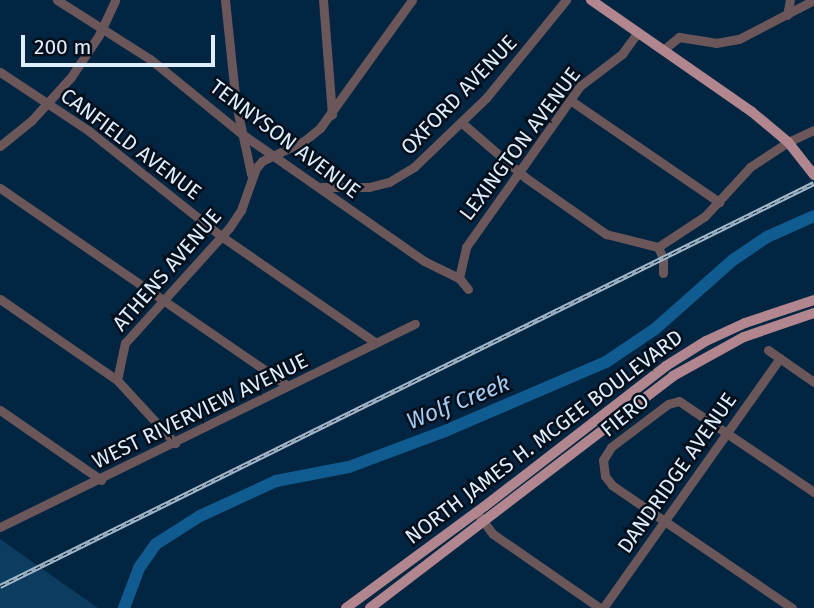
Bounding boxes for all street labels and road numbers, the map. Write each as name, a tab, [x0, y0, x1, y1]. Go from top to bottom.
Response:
street label: OXFORD AVENUE	[396, 30, 522, 160]
street label: LEXINGTON AVENUE	[454, 62, 586, 226]
street label: TENNYSON AVENUE	[205, 74, 365, 204]
street label: CANFIELD AVENUE	[56, 83, 206, 205]
street label: ATHENS AVENUE	[107, 204, 227, 336]
street label: NORTH JAMES H. MCGEE BOULEVARD	[400, 324, 688, 550]
street label: WEST RIVERVIEW AVENUE	[88, 348, 312, 474]
street label: FIERO	[596, 388, 654, 442]
street label: DANDRIDGE AVENUE	[612, 388, 742, 558]

